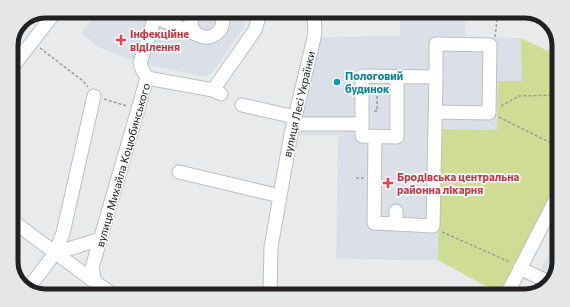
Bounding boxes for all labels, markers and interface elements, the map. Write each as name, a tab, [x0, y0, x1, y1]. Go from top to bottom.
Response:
place label: Інфекційне віділення	[130, 27, 189, 53]
marker: Інфекційне віділення	[115, 34, 127, 46]
street label: вулиця Лесі Українки	[280, 50, 317, 158]
place label: Пологовий будинок	[345, 69, 403, 95]
marker: Пологовий будинок	[332, 77, 342, 87]
street label: вулиця Михайла Коцюбинського	[93, 81, 152, 248]
place label: Бродівська центральна районна лікарня	[397, 170, 520, 196]
marker: Бродівська центральна районна лікарня	[382, 177, 394, 189]

